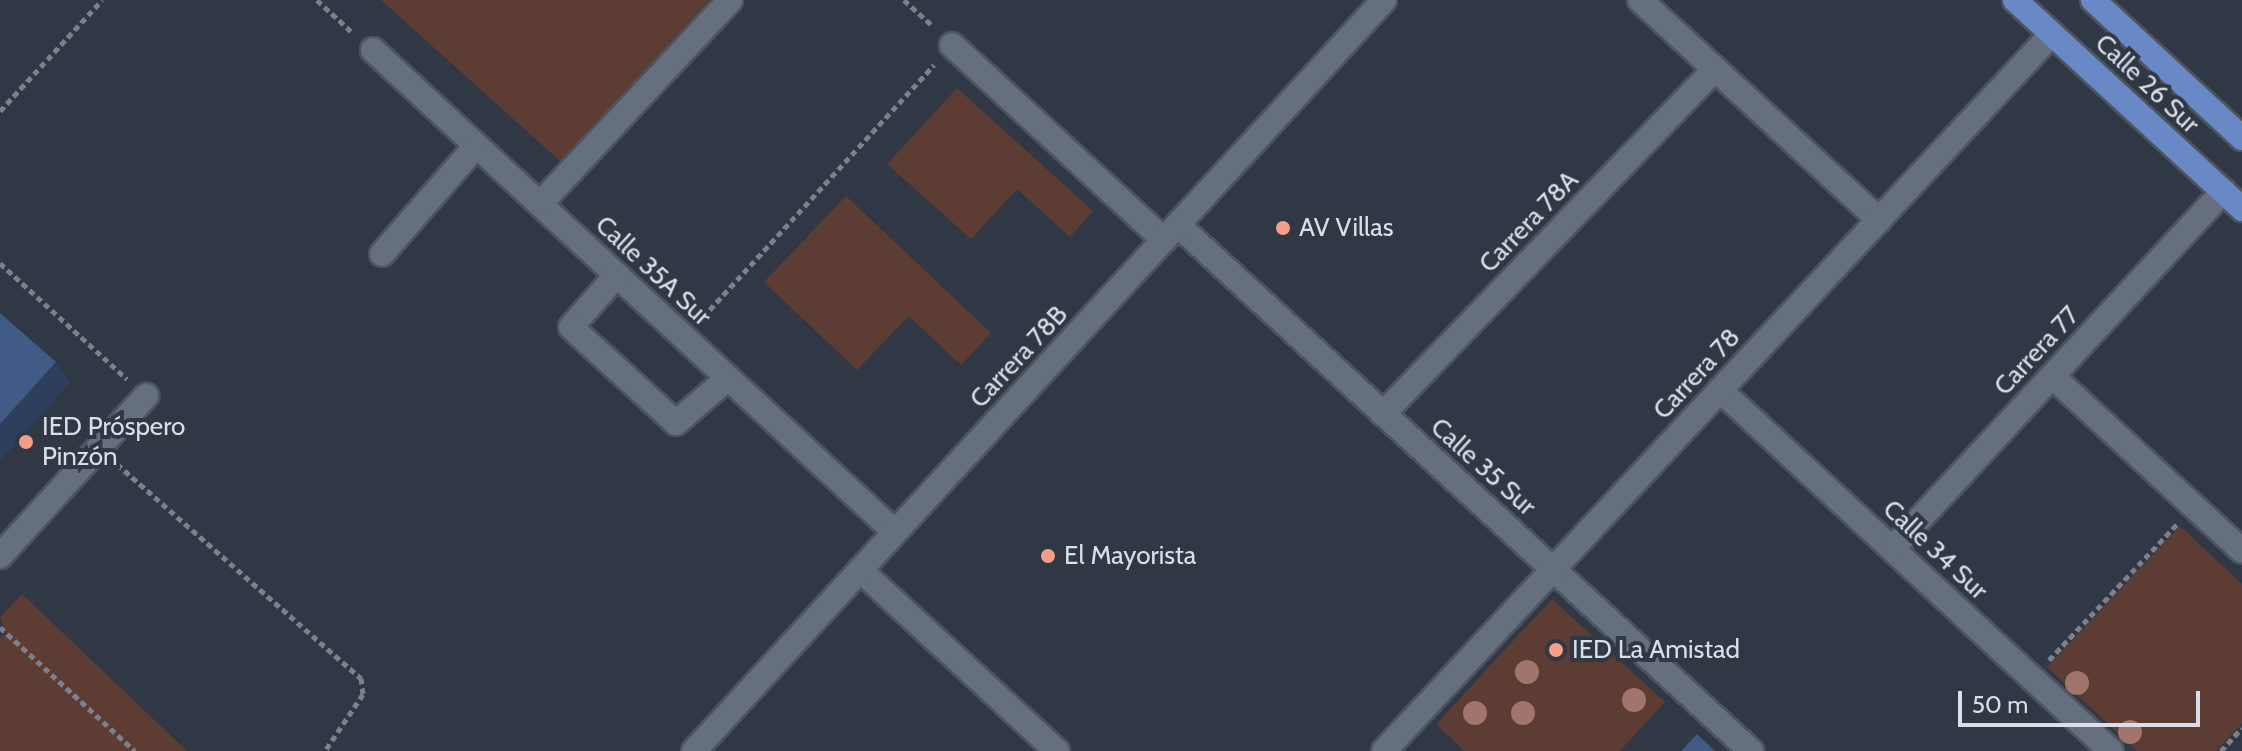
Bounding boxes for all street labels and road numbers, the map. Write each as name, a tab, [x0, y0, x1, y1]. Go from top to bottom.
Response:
street label: Calle 26 Sur	[2088, 28, 2206, 140]
street label: Carrera 78A	[1473, 165, 1585, 279]
street label: Calle 35A Sur	[589, 210, 717, 332]
street label: Carrera 78B	[964, 299, 1074, 415]
street label: Carrera 77	[1988, 300, 2086, 402]
street label: Carrera 78	[1647, 322, 1747, 426]
street label: Calle 35 Sur	[1424, 412, 1542, 522]
street label: Calle 34 Sur	[1876, 494, 1994, 606]

